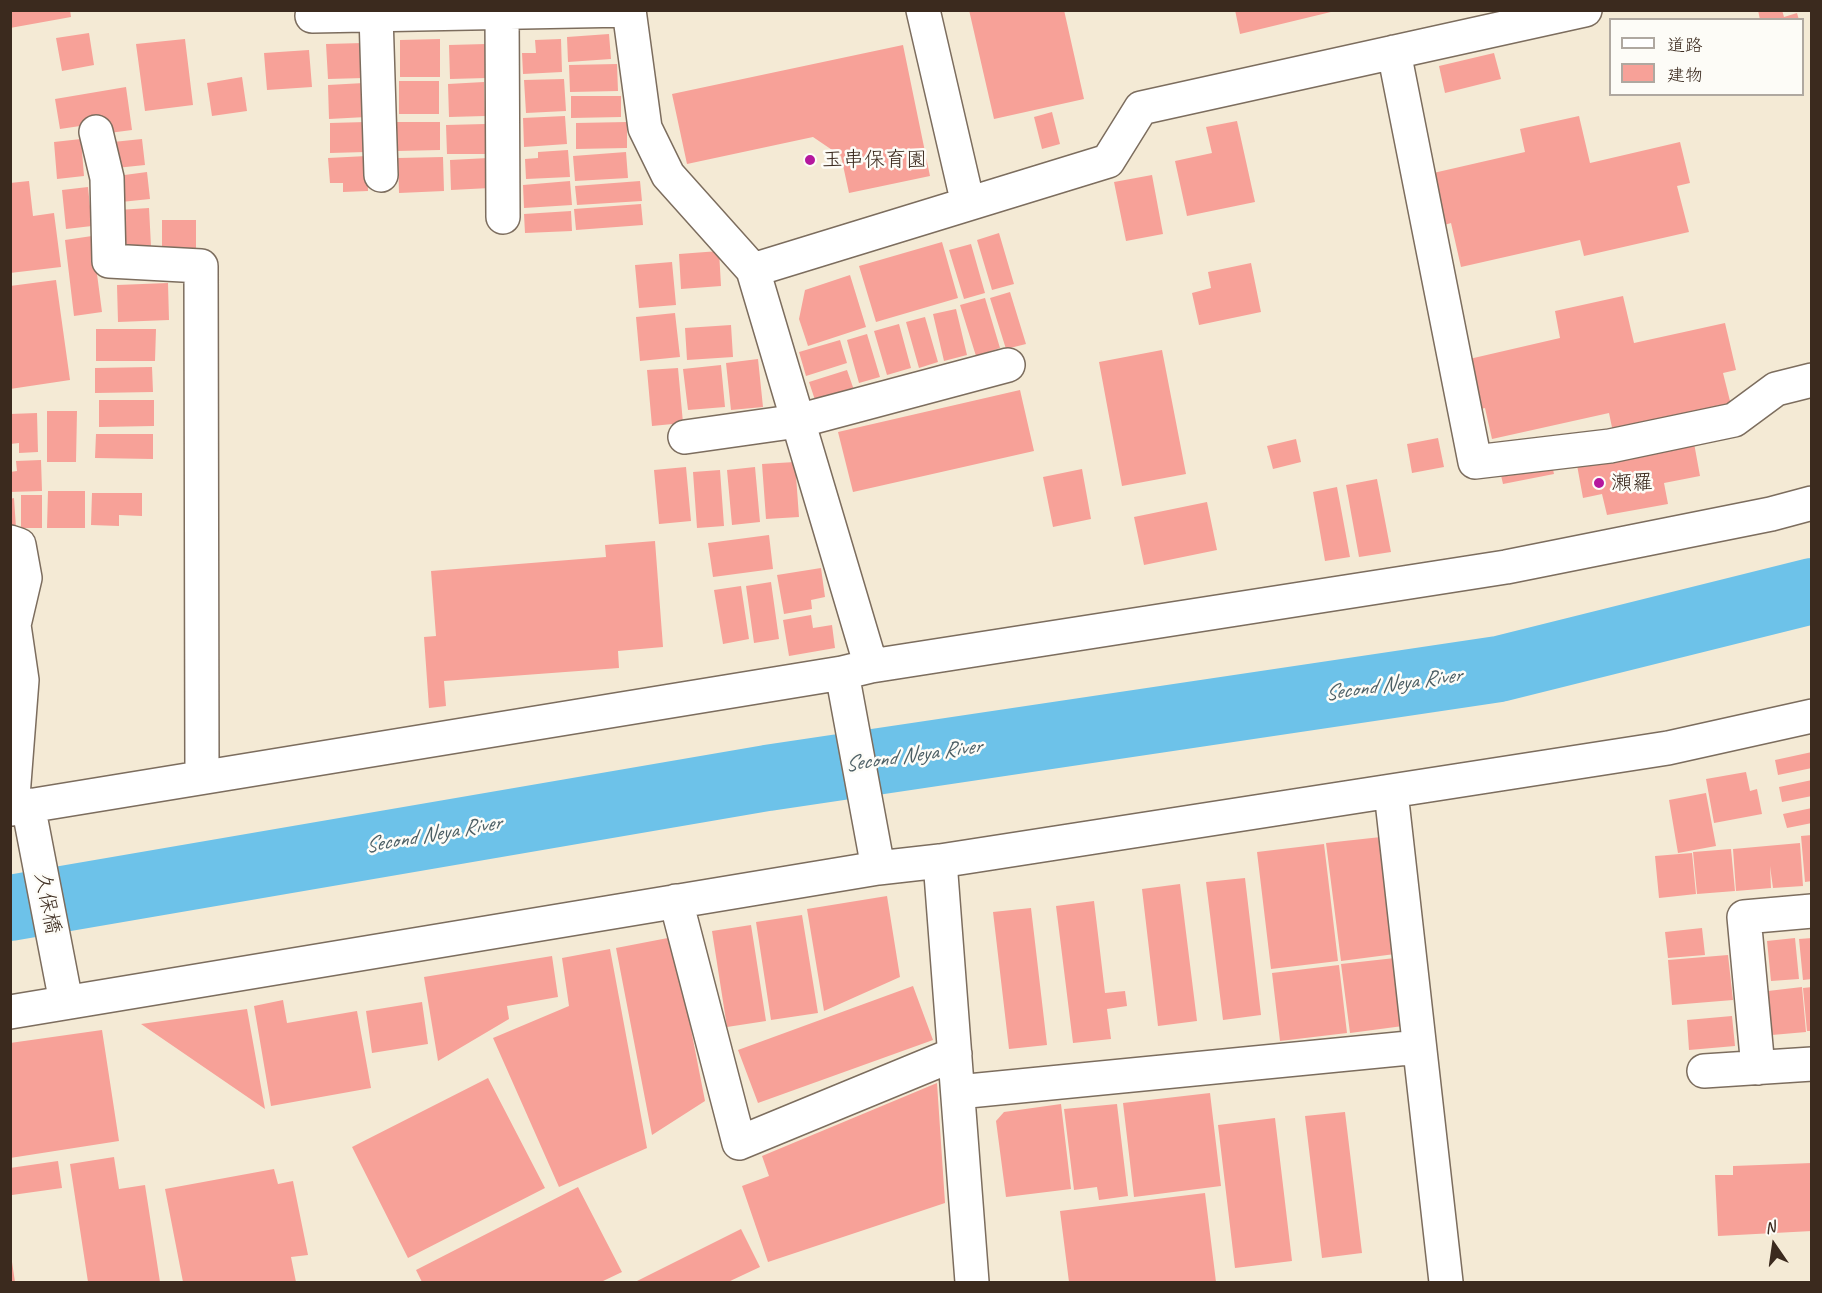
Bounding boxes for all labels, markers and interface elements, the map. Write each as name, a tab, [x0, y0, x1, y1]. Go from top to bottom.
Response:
legend	[1609, 18, 1804, 96]
text: 道路	[1667, 34, 1703, 56]
text: 建物	[1667, 64, 1703, 86]
place label: 玉串保育園	[822, 147, 927, 173]
marker: 玉串保育園	[803, 153, 817, 167]
place label: 瀬羅	[1611, 470, 1653, 496]
marker: 瀬羅	[1592, 476, 1606, 490]
water label: Second Neya River	[1323, 662, 1463, 708]
water label: Second Neya River	[843, 733, 983, 779]
water label: Second Neya River	[363, 810, 503, 860]
street label: 久保橋	[29, 870, 65, 936]
north arrow	[1744, 1215, 1804, 1275]
text: N	[1763, 1217, 1777, 1238]

